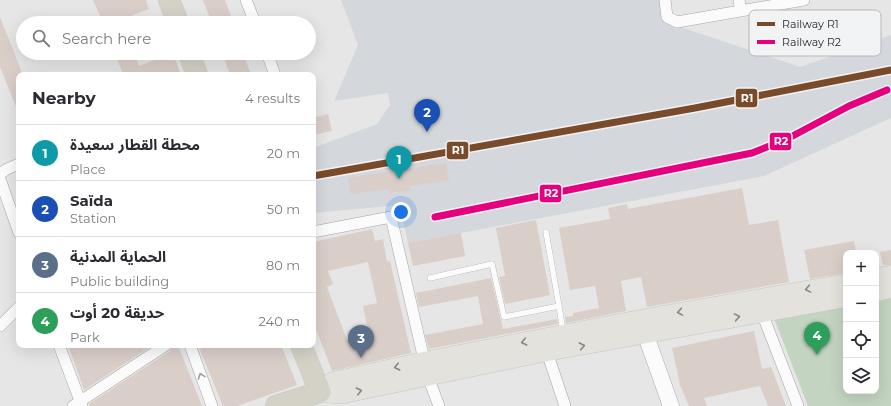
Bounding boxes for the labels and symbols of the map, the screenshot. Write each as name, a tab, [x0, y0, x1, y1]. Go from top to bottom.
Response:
legend	[749, 10, 881, 56]
text: Railway R1	[782, 17, 839, 31]
text: Railway R2	[782, 35, 841, 49]
line badge: R1	[735, 88, 758, 108]
text: R1	[741, 91, 753, 105]
pin: 2	[414, 99, 440, 132]
line badge: R2	[769, 132, 792, 151]
text: R2	[774, 134, 789, 148]
line badge: R1	[446, 141, 469, 160]
text: R1	[452, 143, 464, 157]
pin: 1	[386, 146, 412, 179]
line badge: R2	[539, 184, 562, 203]
text: R2	[544, 186, 559, 200]
your location	[391, 202, 411, 222]
one-way arrow	[804, 285, 811, 293]
one-way arrow	[676, 307, 683, 316]
one-way arrow	[734, 313, 740, 322]
pin: 4	[804, 322, 830, 355]
pin: 3	[348, 325, 374, 358]
one-way arrow	[521, 337, 528, 345]
one-way arrow	[579, 342, 585, 350]
one-way arrow	[394, 362, 400, 370]
one-way arrow	[198, 372, 206, 379]
one-way arrow	[355, 388, 362, 396]

